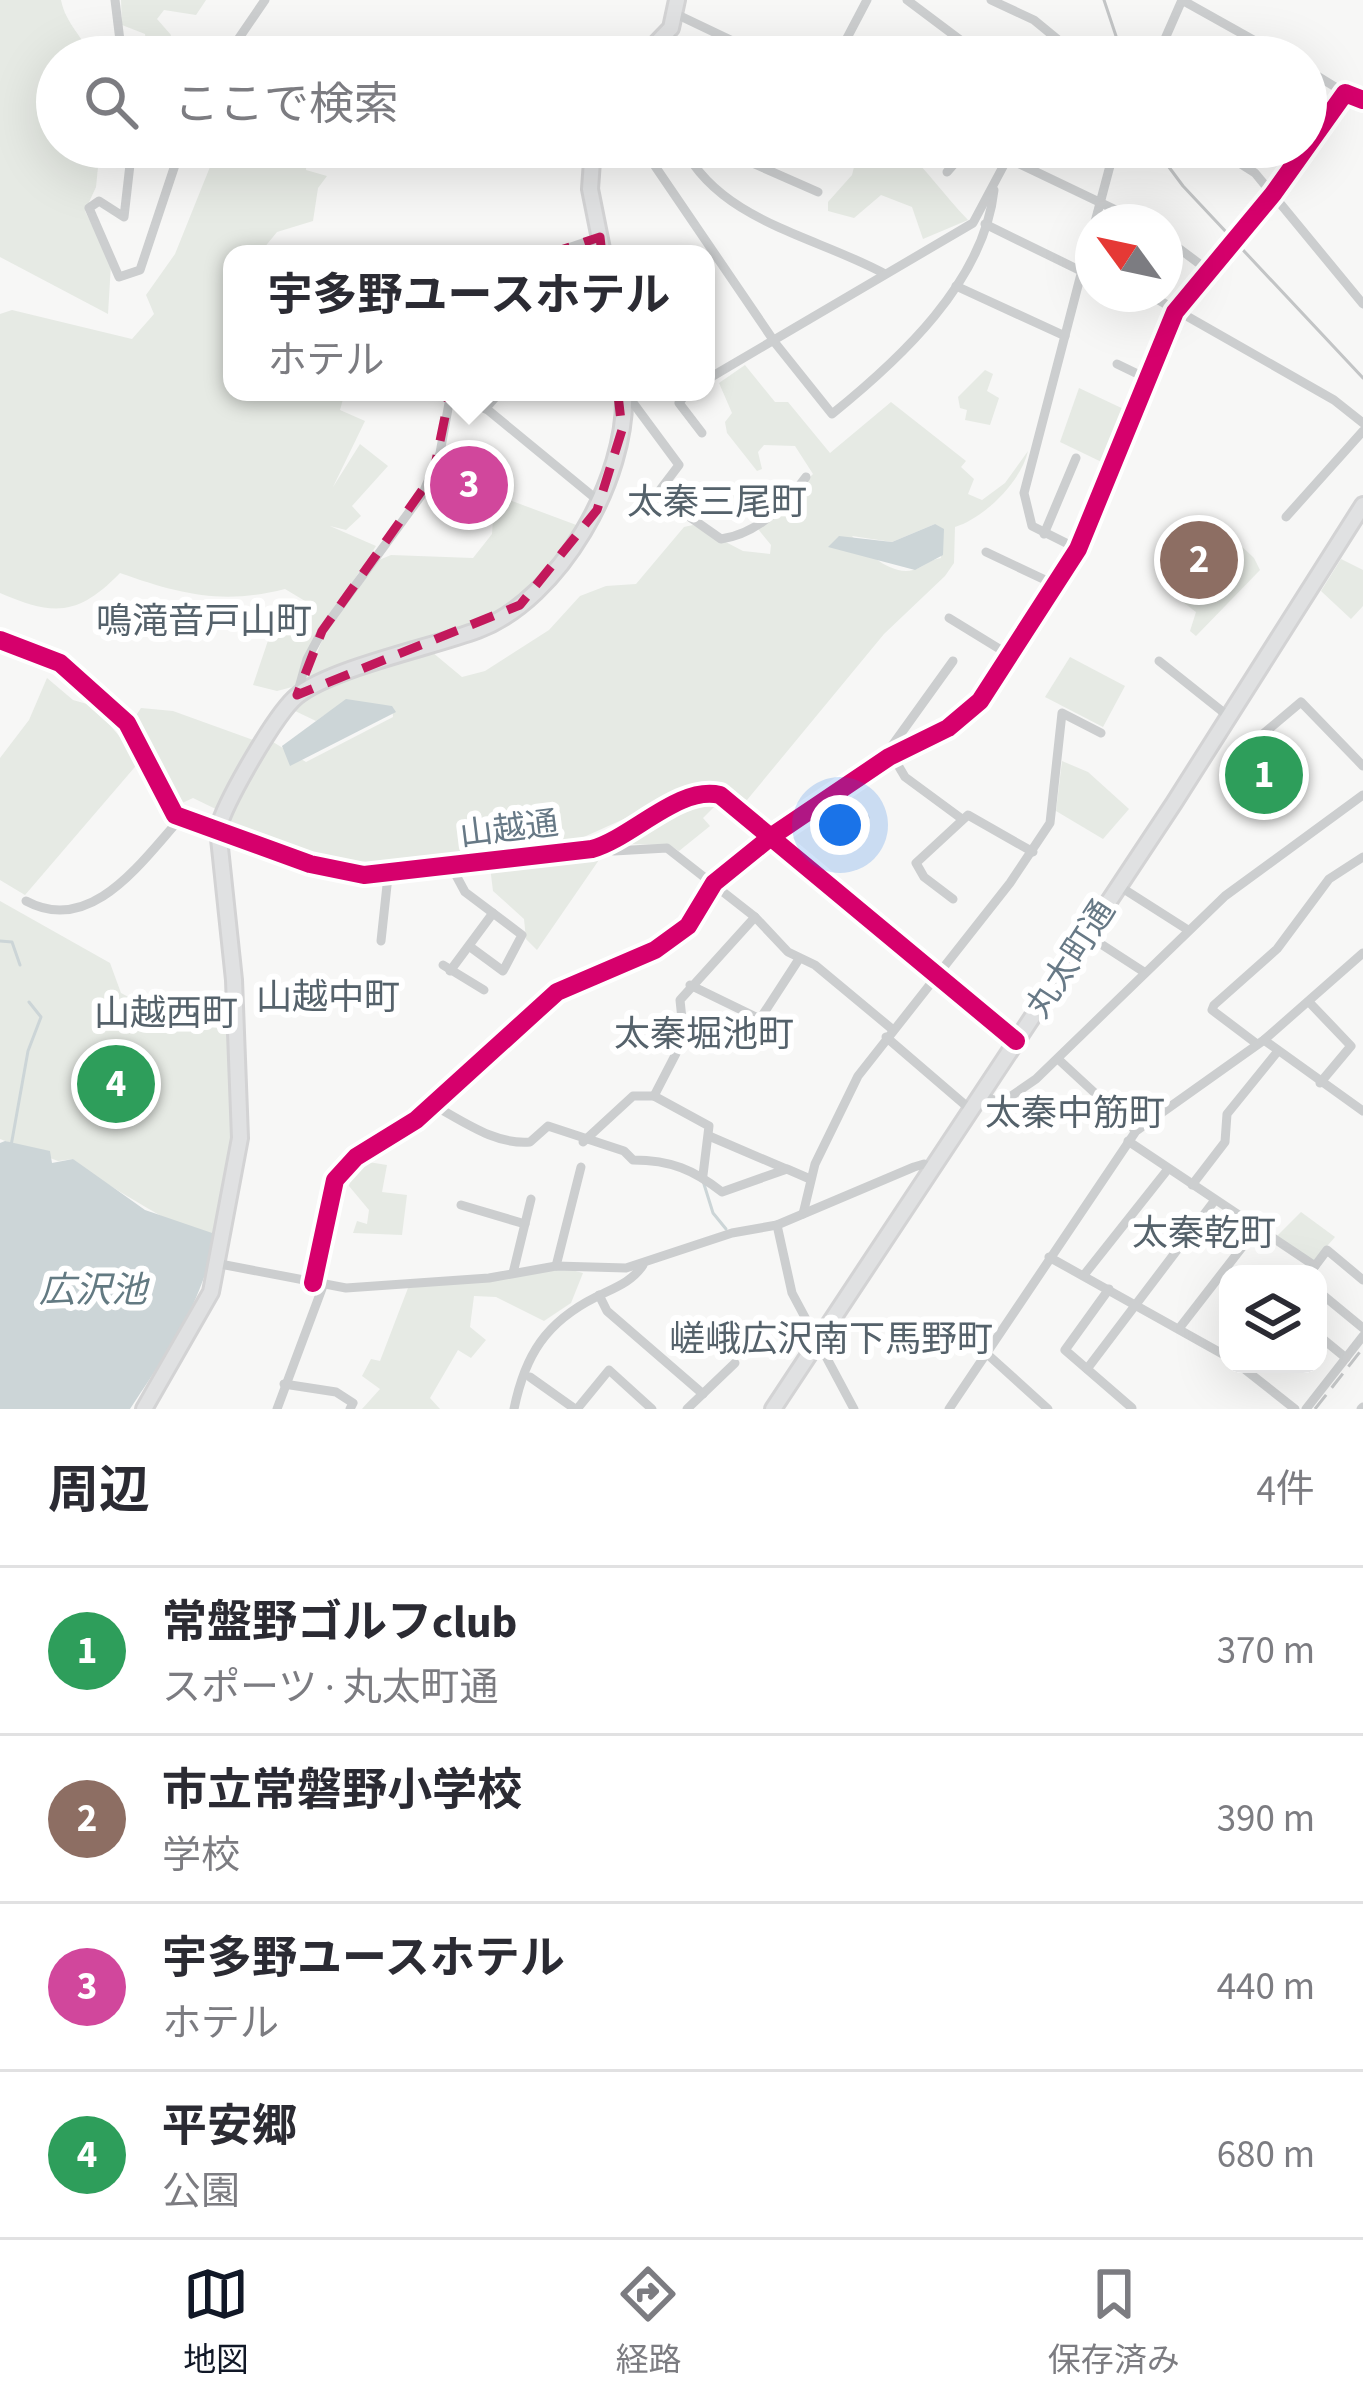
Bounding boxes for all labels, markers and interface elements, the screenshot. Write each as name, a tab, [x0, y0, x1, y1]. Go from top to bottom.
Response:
search box	[36, 36, 1327, 168]
icon: search	[78, 69, 144, 135]
text: ここで検索	[174, 73, 399, 137]
north arrow	[1075, 204, 1183, 312]
popup	[223, 245, 715, 401]
text: 宇多野ユースホテル	[268, 264, 670, 328]
text: ホテル	[268, 333, 385, 389]
pin: 3	[430, 440, 508, 530]
district label: 太秦三尾町	[627, 477, 807, 528]
pin: 2	[1160, 515, 1238, 605]
district label: 鳴滝音戸山町	[96, 596, 312, 647]
pin: 1	[1225, 730, 1303, 820]
your location	[810, 795, 870, 855]
street label: 山越通	[457, 800, 561, 858]
street label: 丸太町通	[1015, 891, 1127, 1027]
district label: 山越中町	[256, 972, 400, 1023]
district label: 山越西町	[94, 988, 238, 1039]
district label: 太秦堀池町	[614, 1009, 794, 1060]
pin: 4	[77, 1039, 155, 1129]
district label: 太秦中筋町	[985, 1088, 1165, 1139]
district label: 太秦乾町	[1132, 1208, 1276, 1259]
water label: 広沢池	[39, 1265, 150, 1316]
map controls	[1219, 1265, 1327, 1373]
button: layers	[1219, 1265, 1327, 1373]
district label: 嵯峨広沢南下馬野町	[669, 1314, 993, 1365]
text: 周辺	[48, 1455, 150, 1527]
text: 4件	[1257, 1462, 1315, 1518]
text: 常盤野ゴルフclub	[162, 1591, 517, 1655]
text: 1	[77, 1623, 97, 1679]
text: 370 m	[1217, 1623, 1315, 1679]
text: スポーツ · 丸太町通	[162, 1660, 499, 1716]
text: 市立常磐野小学校	[162, 1759, 522, 1823]
text: 2	[77, 1791, 97, 1847]
text: 390 m	[1217, 1791, 1315, 1847]
text: 学校	[162, 1828, 240, 1884]
text: 宇多野ユースホテル	[162, 1927, 565, 1991]
text: 3	[77, 1959, 97, 2015]
text: 440 m	[1217, 1959, 1315, 2015]
text: ホテル	[162, 1996, 279, 2052]
text: 平安郷	[162, 2095, 297, 2159]
text: 4	[77, 2127, 97, 2183]
text: 680 m	[1217, 2127, 1315, 2183]
text: 公園	[162, 2164, 240, 2220]
tab: 地図	[183, 2261, 249, 2384]
tab: 経路	[615, 2261, 681, 2384]
tab: 保存済み	[1048, 2261, 1180, 2384]

